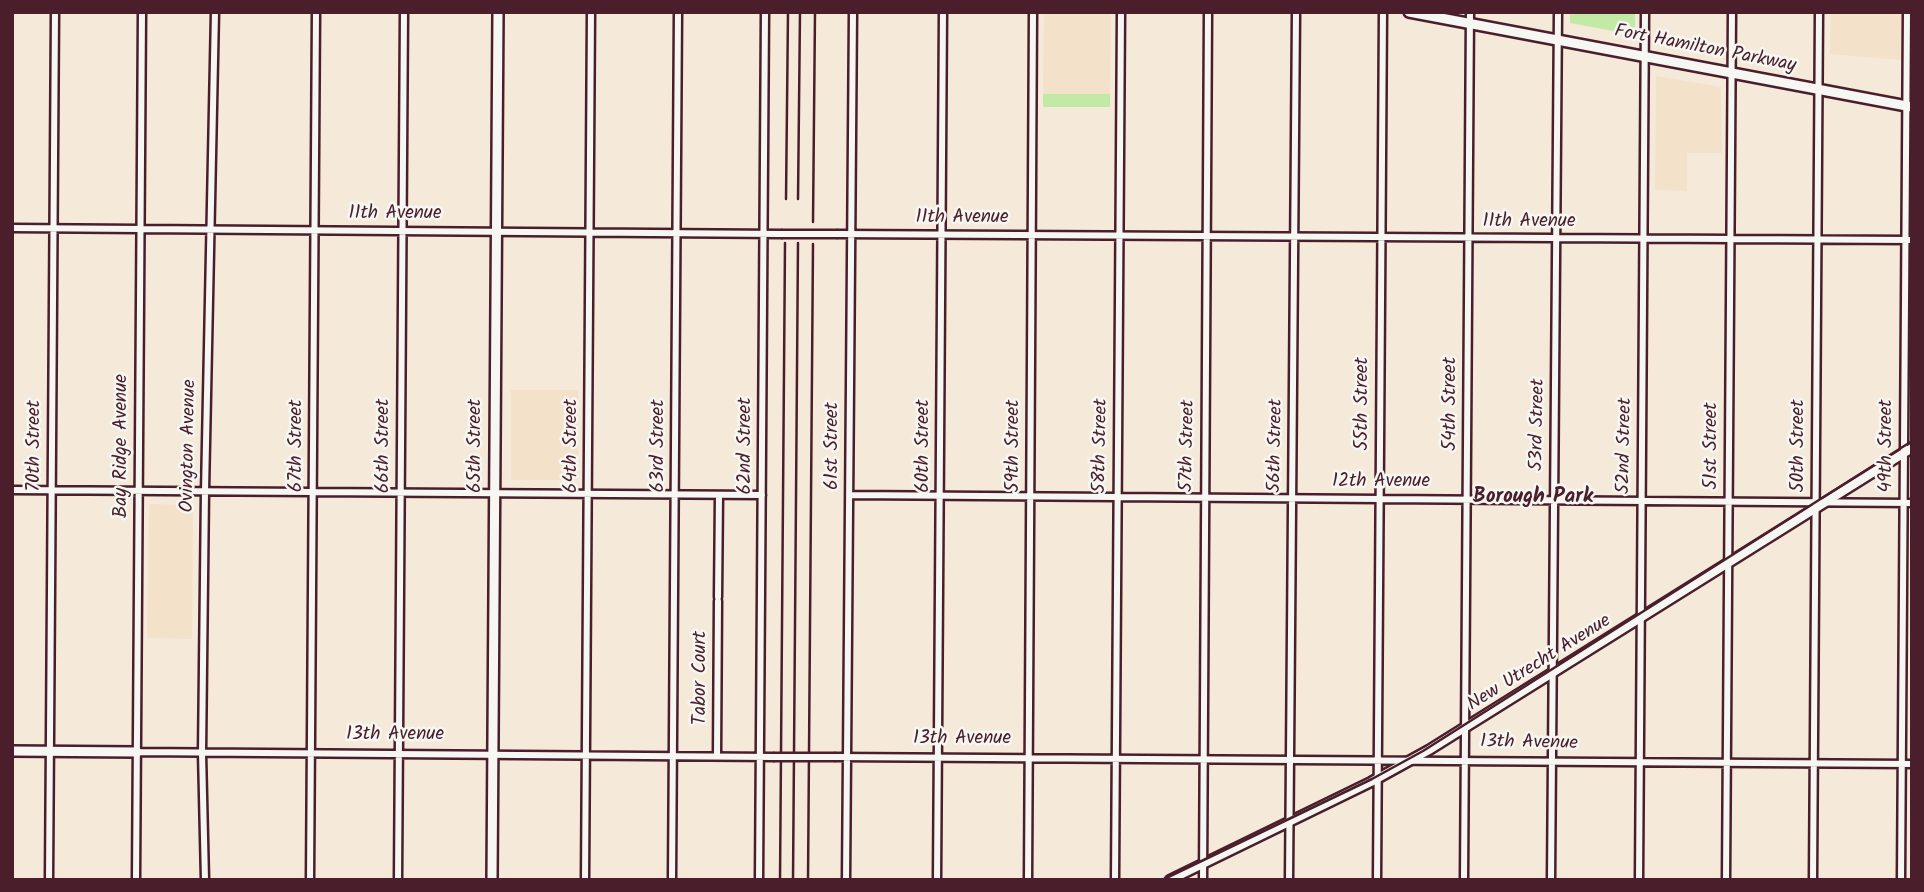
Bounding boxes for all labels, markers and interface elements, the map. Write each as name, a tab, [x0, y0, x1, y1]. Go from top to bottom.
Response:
street label: Fort Hamilton Parkway	[1612, 21, 1798, 79]
street label: 11th Avenue	[348, 204, 442, 226]
street label: 11th Avenue	[915, 208, 1009, 230]
street label: 11th Avenue	[1482, 212, 1576, 234]
street label: 55th Street	[1353, 357, 1375, 451]
street label: 54th Street	[1441, 357, 1463, 451]
street label: Bay Ridge Avenue	[112, 374, 134, 518]
street label: 53rd Street	[1527, 378, 1551, 472]
street label: Ovington Avenue	[177, 379, 203, 513]
street label: 62nd Street	[736, 397, 758, 495]
street label: 52nd Street	[1614, 397, 1638, 495]
street label: 58th Street	[1090, 398, 1114, 494]
street label: 66th Street	[374, 399, 396, 493]
street label: 65th Street	[466, 399, 488, 493]
street label: 64th Street	[562, 399, 584, 493]
street label: 60th Street	[914, 399, 936, 493]
street label: 56th Street	[1265, 399, 1289, 493]
street label: 50th Street	[1789, 399, 1811, 493]
street label: 49th Street	[1877, 399, 1899, 493]
street label: 70th Street	[25, 400, 47, 492]
street label: 67th Street	[287, 400, 309, 492]
street label: 63rd Street	[649, 400, 671, 492]
street label: 59th Street	[1004, 400, 1026, 492]
street label: 57th Street	[1177, 400, 1201, 492]
street label: 61st Street	[823, 402, 845, 490]
street label: 51st Street	[1702, 402, 1724, 490]
street label: 12th Avenue	[1332, 472, 1430, 494]
district label: Borough Park	[1473, 485, 1593, 511]
street label: New Utrecht Avenue	[1464, 611, 1616, 717]
street label: Tabor Court	[691, 631, 713, 725]
street label: 13th Avenue	[346, 725, 444, 747]
street label: 13th Avenue	[913, 729, 1011, 751]
street label: 13th Avenue	[1480, 732, 1578, 756]

